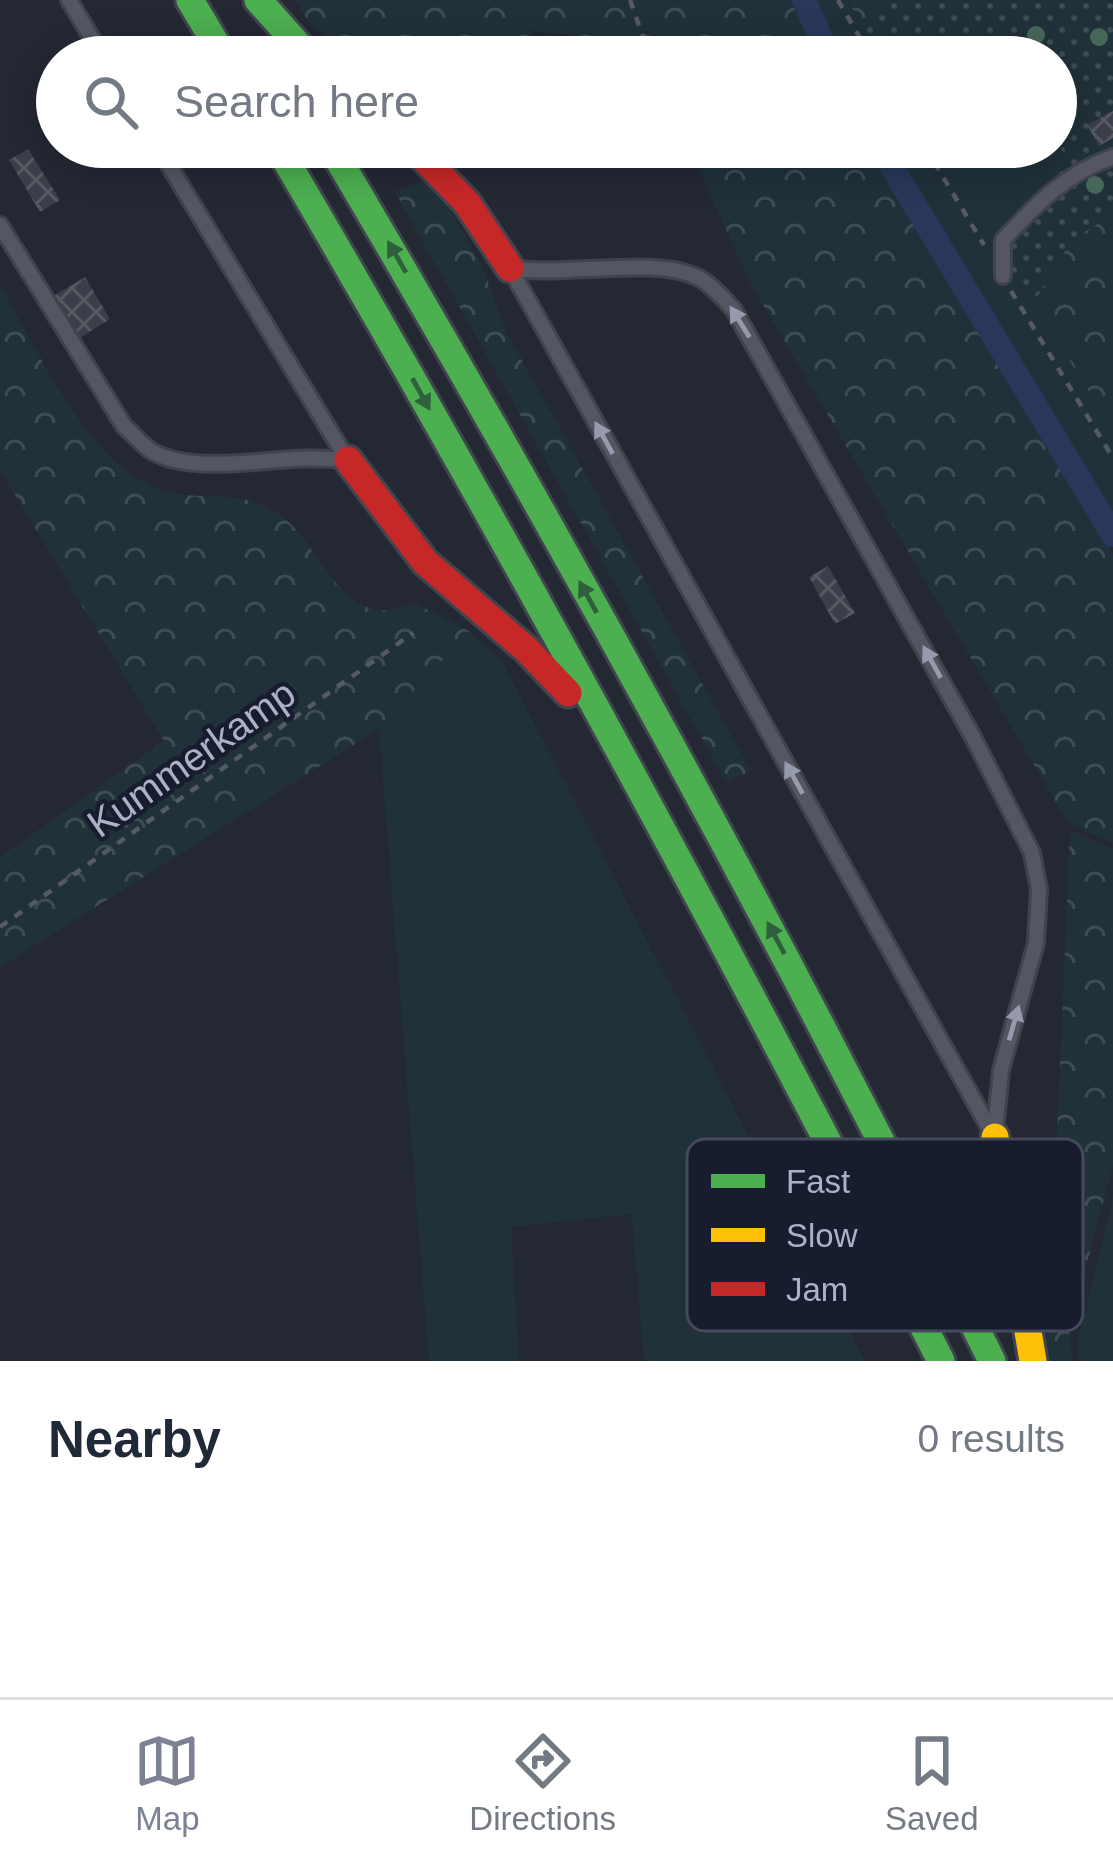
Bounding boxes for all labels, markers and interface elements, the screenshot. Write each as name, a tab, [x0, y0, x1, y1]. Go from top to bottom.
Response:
search box	[36, 36, 1077, 168]
icon: search	[78, 69, 144, 135]
text: Search here	[174, 76, 419, 127]
one-way arrow	[387, 240, 408, 274]
one-way arrow	[730, 305, 751, 339]
one-way arrow	[409, 377, 430, 410]
one-way arrow	[595, 421, 616, 454]
one-way arrow	[578, 580, 599, 614]
one-way arrow	[922, 645, 943, 678]
street label: Kummerkamp	[80, 671, 303, 846]
one-way arrow	[785, 762, 806, 795]
one-way arrow	[766, 921, 787, 956]
one-way arrow	[1006, 1004, 1024, 1040]
legend	[687, 1139, 1083, 1331]
text: Fast	[786, 1163, 850, 1200]
text: Slow	[786, 1217, 858, 1254]
text: Jam	[786, 1271, 848, 1308]
text: Nearby	[48, 1411, 221, 1468]
text: 0 results	[918, 1417, 1065, 1460]
tab: Map	[134, 1728, 200, 1838]
tab: Directions	[469, 1728, 616, 1838]
tab: Saved	[885, 1728, 979, 1838]

